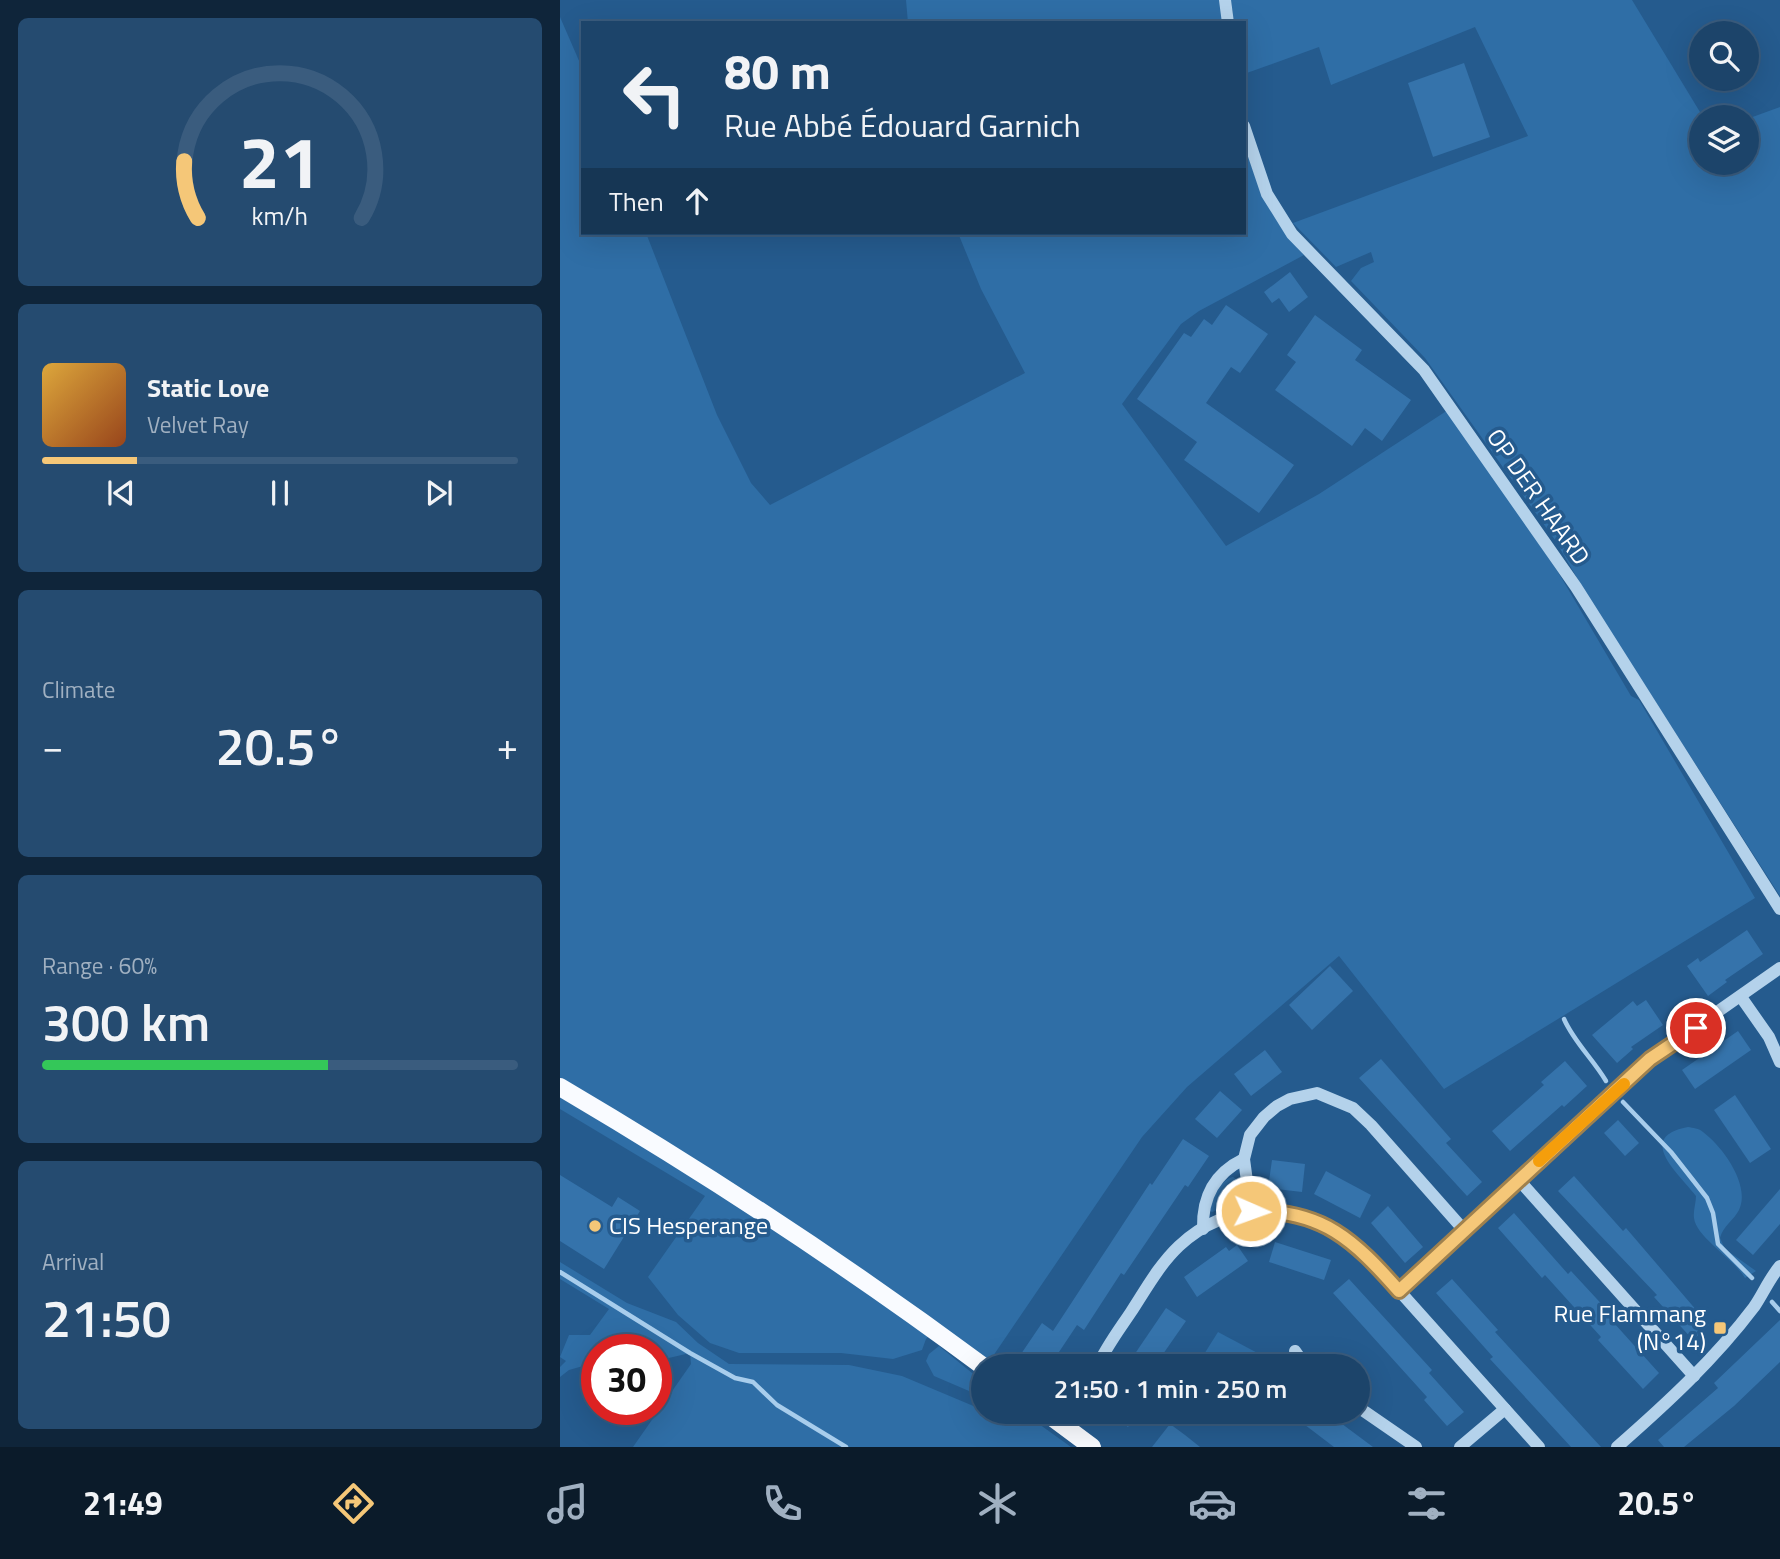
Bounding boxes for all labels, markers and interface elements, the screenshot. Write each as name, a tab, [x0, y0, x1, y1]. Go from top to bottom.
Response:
map controls	[1689, 21, 1759, 175]
button: search	[1689, 21, 1759, 91]
text: 80 m	[724, 33, 831, 108]
icon: left	[609, 49, 700, 140]
text: Rue Abbé Édouard Garnich	[724, 101, 1081, 149]
button: layers	[1689, 105, 1759, 175]
text: 21	[239, 106, 321, 216]
text: Then	[609, 182, 664, 221]
icon: ahead	[678, 182, 716, 220]
text: km/h	[252, 197, 308, 235]
text: Static Love	[147, 368, 269, 407]
text: Velvet Ray	[147, 407, 249, 442]
street label: OP DER HAARD	[1478, 421, 1599, 572]
icon: previous	[102, 474, 140, 512]
icon: pause	[261, 474, 299, 512]
icon: next	[420, 474, 458, 512]
text: Climate	[42, 672, 115, 707]
text: 20.5°	[216, 706, 344, 785]
text: −	[42, 717, 63, 775]
text: +	[497, 717, 518, 775]
text: Range · 60%	[42, 948, 157, 983]
text: 300 km	[42, 982, 210, 1061]
pin	[1666, 998, 1726, 1058]
icon: arrive	[1677, 1009, 1715, 1047]
position arrow	[1214, 1174, 1288, 1248]
place label: CIS Hesperange	[609, 1207, 768, 1243]
marker: CIS Hesperange	[587, 1218, 603, 1234]
text: Arrival	[42, 1244, 104, 1279]
text: 21:50	[42, 1278, 171, 1357]
place label: Rue Flammang (N°14)	[1554, 1295, 1706, 1359]
marker: Rue Flammang (N°14)	[1712, 1320, 1728, 1336]
speed limit sign: 30	[581, 1334, 672, 1425]
text: 21:50 · 1 min · 250 m	[1054, 1369, 1287, 1408]
text: 21:49	[83, 1479, 163, 1527]
icon: directions	[329, 1479, 378, 1528]
icon: music	[543, 1479, 592, 1528]
icon: phone	[758, 1479, 807, 1528]
icon: climate	[973, 1479, 1022, 1528]
icon: car	[1188, 1479, 1237, 1528]
icon: filters	[1402, 1479, 1451, 1528]
text: 20.5°	[1617, 1479, 1697, 1527]

